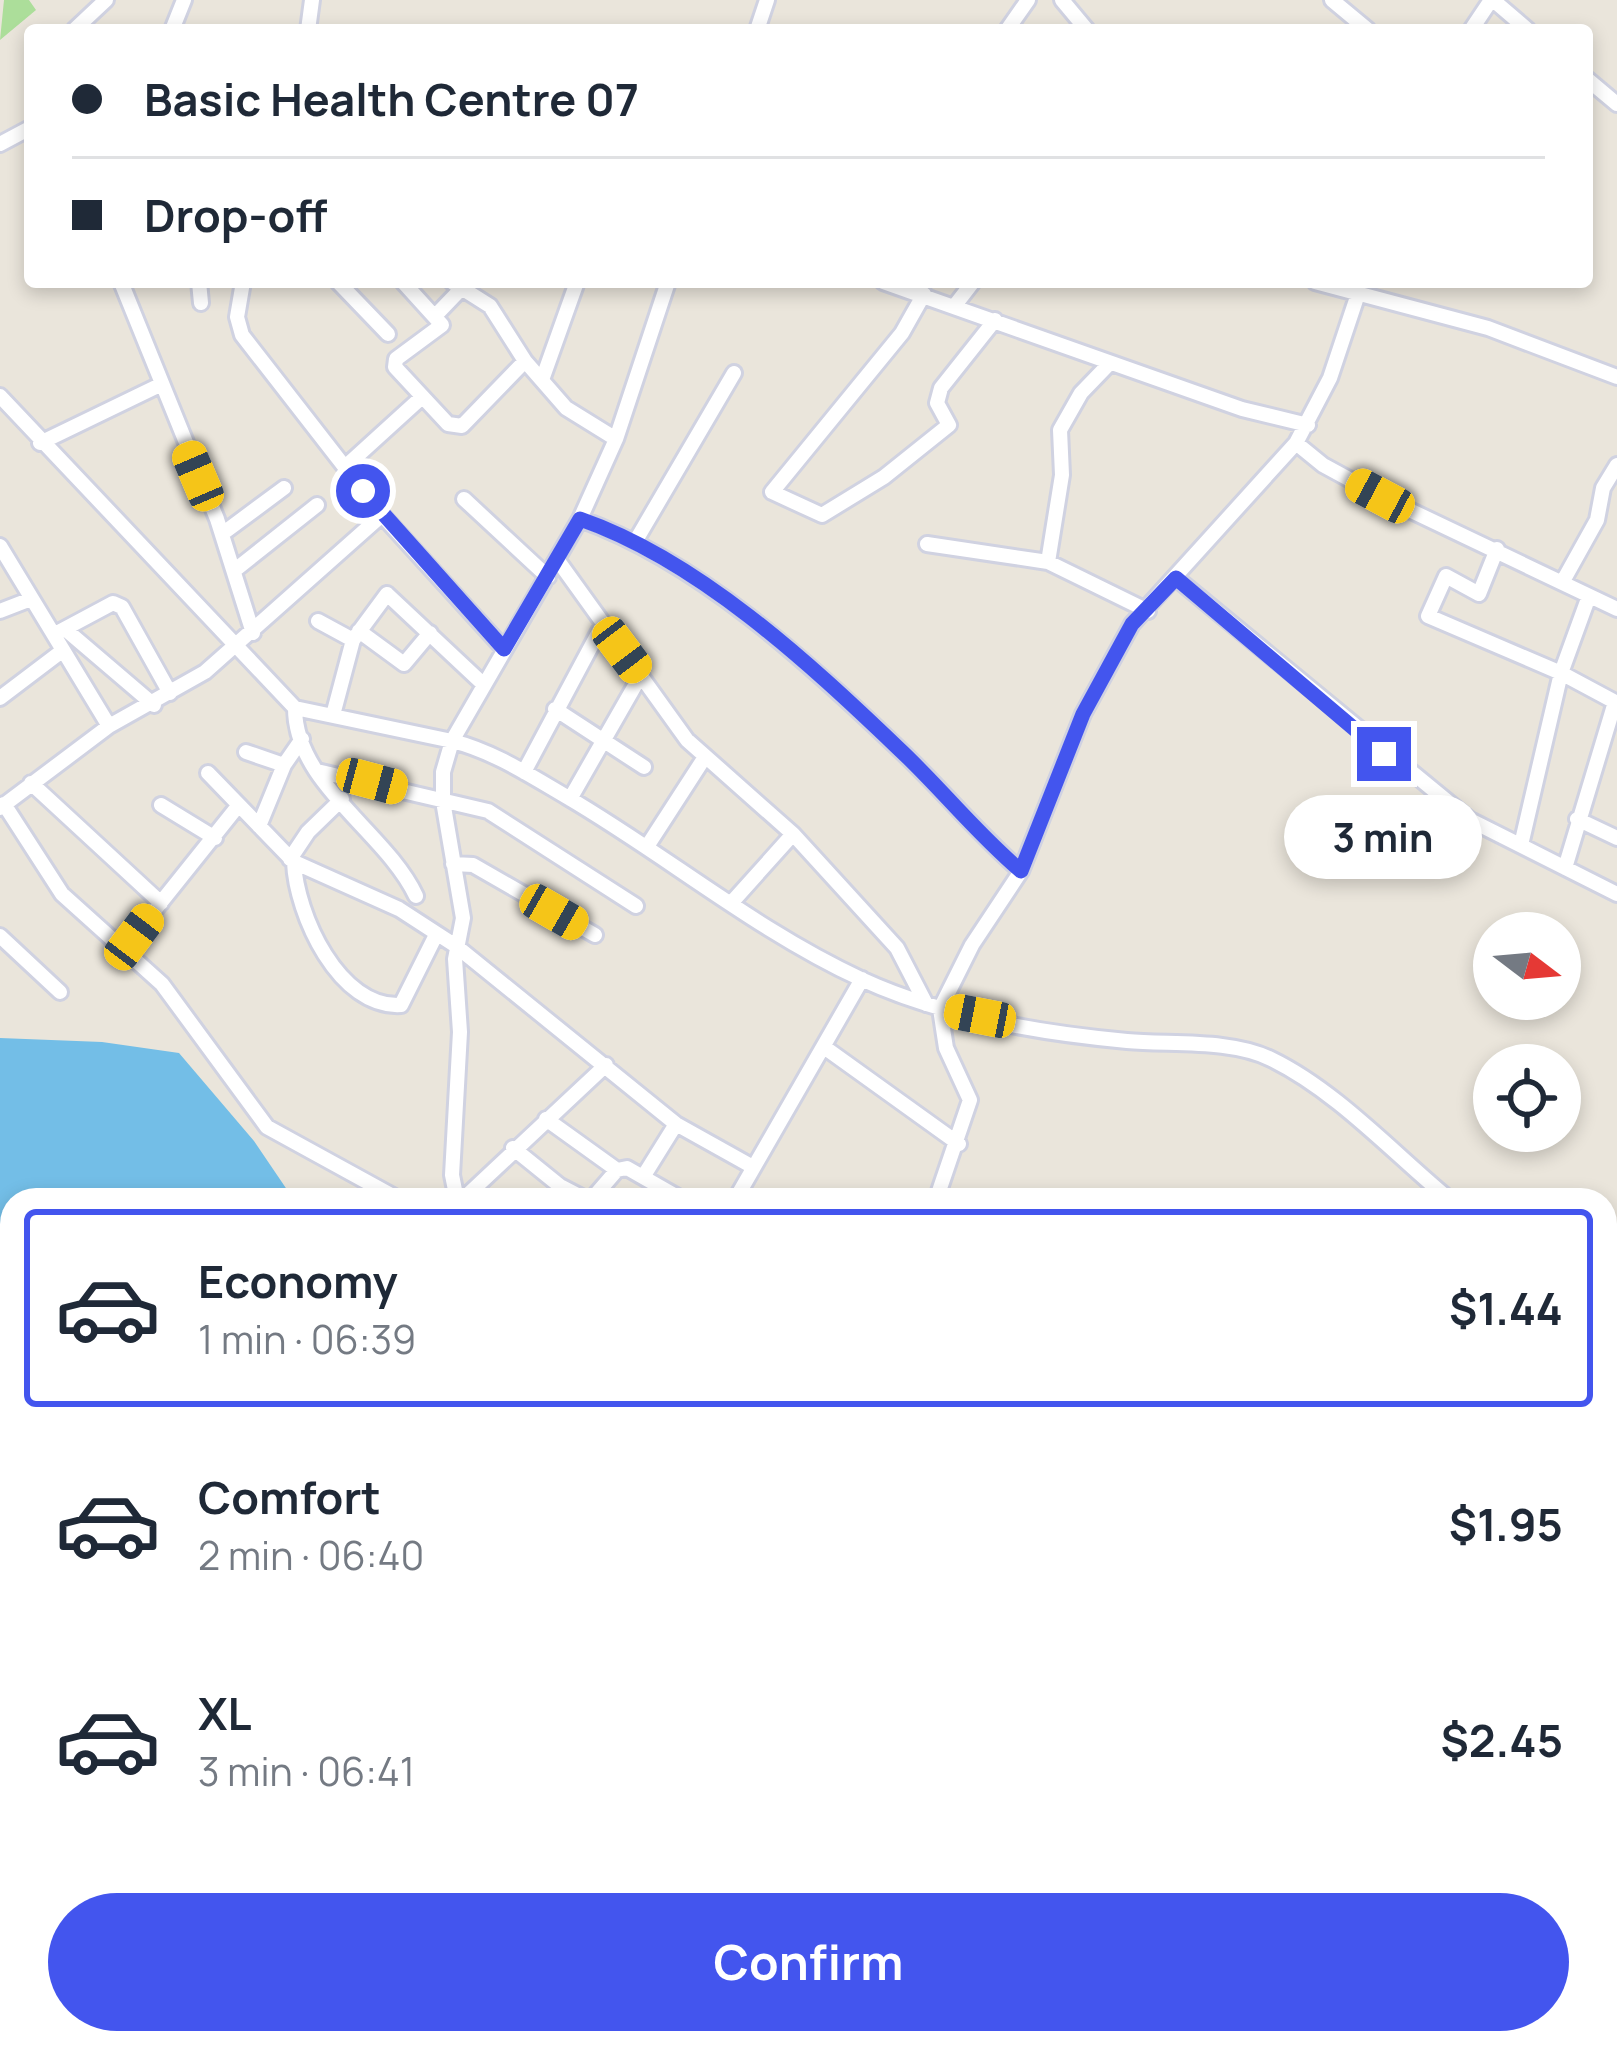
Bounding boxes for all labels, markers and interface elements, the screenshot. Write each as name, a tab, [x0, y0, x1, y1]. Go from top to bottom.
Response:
text: Basic Health Centre 07	[144, 68, 639, 130]
text: Drop-off	[144, 184, 327, 246]
car	[167, 436, 229, 516]
car	[1340, 463, 1420, 529]
route start	[336, 464, 390, 518]
car	[586, 610, 658, 690]
route end	[1357, 727, 1411, 781]
car	[333, 754, 411, 808]
callout: 3 min	[1285, 796, 1483, 880]
text: 3 min	[1333, 810, 1433, 864]
car	[514, 878, 594, 946]
car	[98, 897, 170, 977]
north arrow	[1473, 912, 1581, 1020]
map controls	[1473, 912, 1581, 1152]
car	[941, 991, 1019, 1041]
button: locate	[1473, 1044, 1581, 1152]
text: Economy	[198, 1250, 398, 1312]
icon: car	[54, 1254, 162, 1362]
text: $1.44	[1449, 1277, 1563, 1339]
text: 1 min · 06:39	[198, 1312, 416, 1366]
text: Comfort	[198, 1466, 381, 1528]
icon: car	[54, 1470, 162, 1578]
text: $1.95	[1449, 1493, 1563, 1555]
text: 2 min · 06:40	[198, 1528, 424, 1582]
text: XL	[198, 1682, 252, 1744]
icon: car	[54, 1686, 162, 1794]
text: $2.45	[1441, 1709, 1563, 1771]
text: 3 min · 06:41	[198, 1744, 415, 1798]
button: Confirm	[48, 1893, 1569, 2031]

